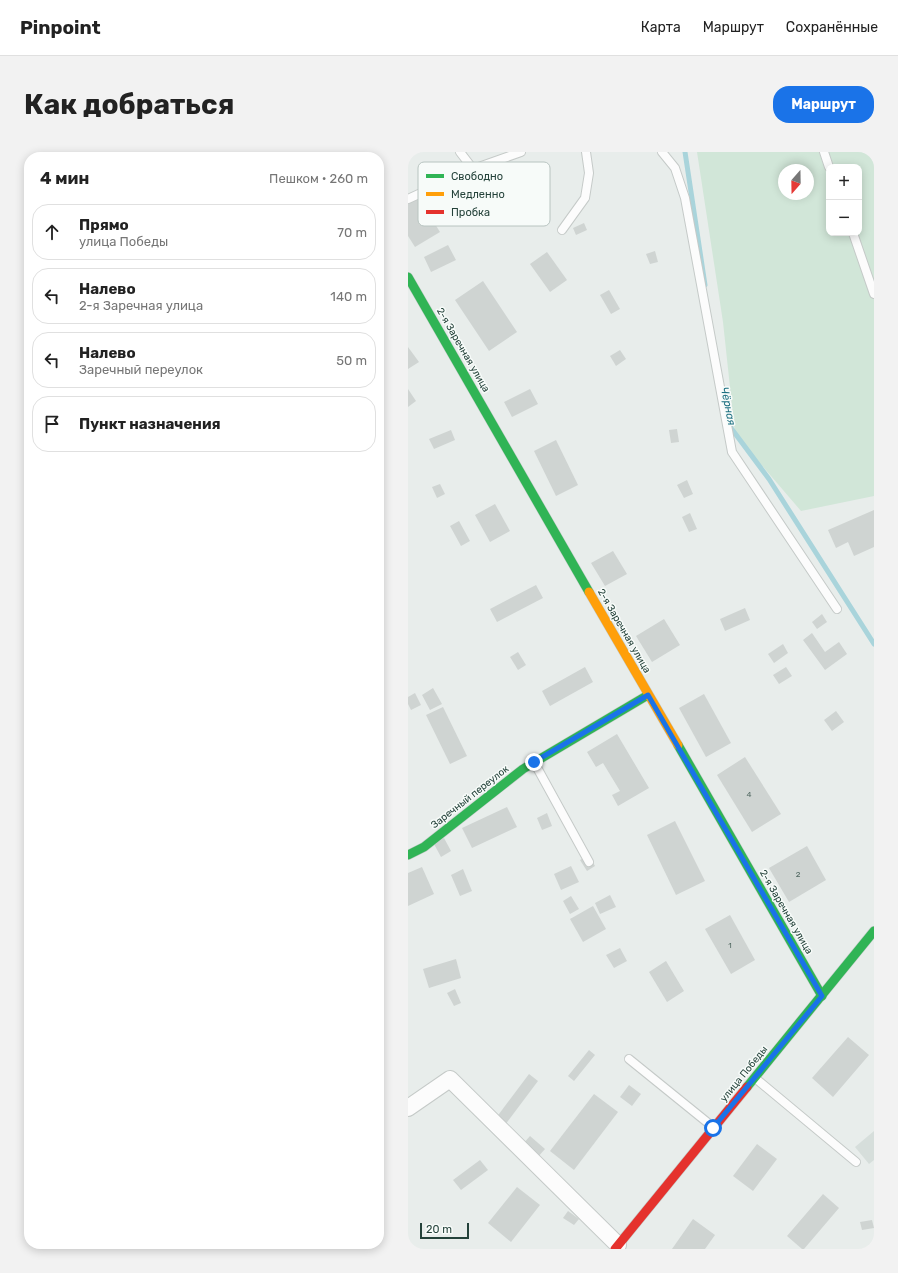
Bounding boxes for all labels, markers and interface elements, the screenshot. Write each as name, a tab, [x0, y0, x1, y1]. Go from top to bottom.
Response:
text: Pinpoint	[20, 16, 101, 39]
text: Карта	[641, 19, 681, 36]
text: Маршрут	[703, 19, 764, 36]
text: Сохранённые	[786, 19, 878, 36]
button: Маршрут	[773, 86, 874, 123]
text: Как добраться	[24, 88, 234, 121]
legend	[418, 162, 550, 226]
north arrow	[778, 164, 814, 200]
map controls	[826, 164, 862, 236]
button: +	[826, 164, 862, 200]
text: 4 мин	[40, 168, 89, 188]
text: Свободно	[451, 170, 503, 183]
text: Пешком · 260 m	[269, 171, 368, 186]
text: Медленно	[451, 188, 505, 201]
button: −	[826, 200, 862, 236]
text: Пробка	[451, 206, 490, 219]
text: Прямо	[79, 216, 129, 234]
icon: ahead	[41, 221, 63, 243]
text: 70 m	[337, 225, 367, 240]
text: улица Победы	[79, 234, 168, 249]
text: Налево	[79, 280, 136, 298]
icon: left	[41, 285, 63, 307]
text: 140 m	[330, 289, 367, 304]
text: 2-я Заречная улица	[79, 298, 203, 313]
street label: 2-я Заречная улица	[434, 306, 492, 394]
text: Налево	[79, 344, 136, 362]
icon: left	[41, 349, 63, 371]
text: 50 m	[336, 353, 367, 368]
text: Заречный переулок	[79, 362, 203, 377]
water label: Чёрная	[718, 386, 738, 426]
icon: arrive	[41, 413, 63, 435]
text: Пункт назначения	[79, 415, 221, 433]
street label: 2-я Заречная улица	[595, 587, 653, 675]
route end	[525, 753, 543, 771]
street label: Заречный переулок	[429, 762, 512, 831]
house number: 4	[747, 790, 752, 799]
street label: 2-я Заречная улица	[757, 868, 815, 956]
house number: 2	[796, 870, 801, 879]
house number: 1	[728, 941, 732, 950]
street label: улица Победы	[718, 1044, 770, 1104]
route start	[704, 1119, 722, 1137]
scale bar	[420, 1221, 469, 1240]
text: 20 m	[426, 1223, 452, 1236]

